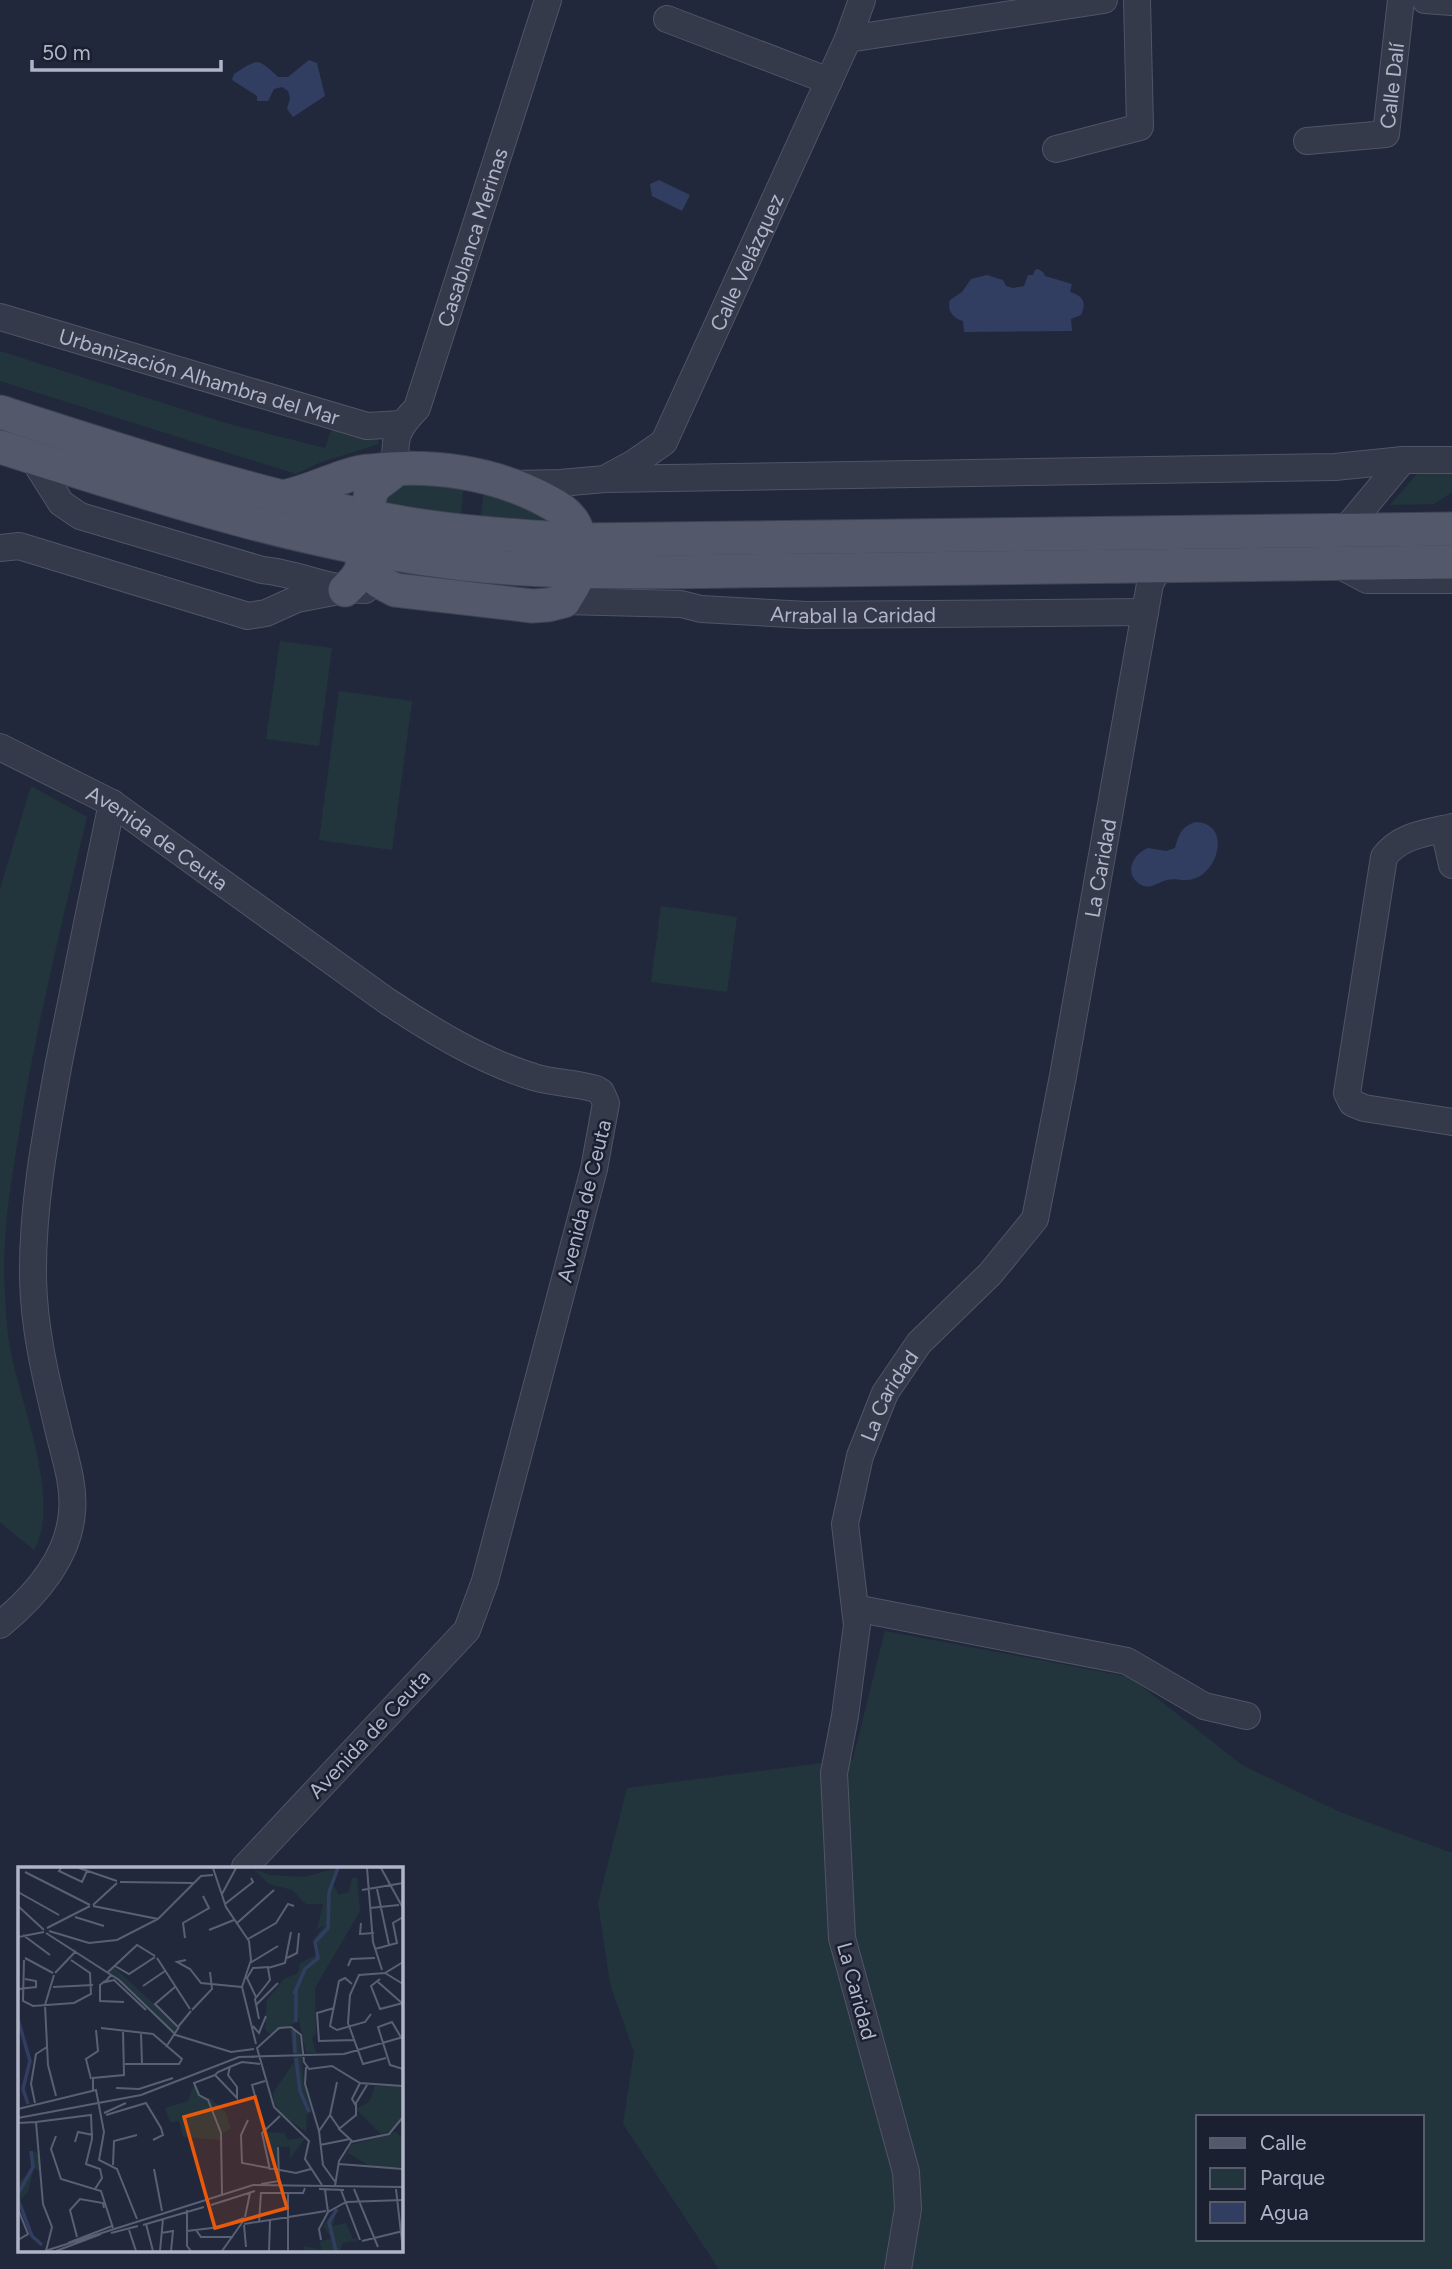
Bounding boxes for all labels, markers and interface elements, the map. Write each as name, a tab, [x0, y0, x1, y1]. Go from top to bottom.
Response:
scale bar	[32, 28, 220, 72]
text: 50 m	[42, 40, 91, 65]
street label: Calle Dalí	[1374, 40, 1409, 130]
street label: Casablanca Merinas	[431, 145, 512, 330]
street label: Calle Velázquez	[704, 189, 788, 335]
street label: Urbanización Alhambra del Mar	[56, 323, 343, 430]
street label: Arrabal la Caridad	[770, 600, 936, 628]
street label: Avenida de Ceuta	[83, 780, 233, 895]
street label: La Caridad	[1079, 817, 1121, 920]
street label: Avenida de Ceuta	[552, 1117, 616, 1285]
street label: La Caridad	[855, 1345, 923, 1445]
street label: Avenida de Ceuta	[303, 1664, 435, 1804]
inset map	[18, 1867, 402, 2252]
street label: La Caridad	[832, 1939, 882, 2043]
legend	[1196, 2115, 1424, 2241]
text: Calle	[1260, 2130, 1307, 2155]
text: Parque	[1260, 2165, 1325, 2190]
text: Agua	[1260, 2200, 1309, 2225]

